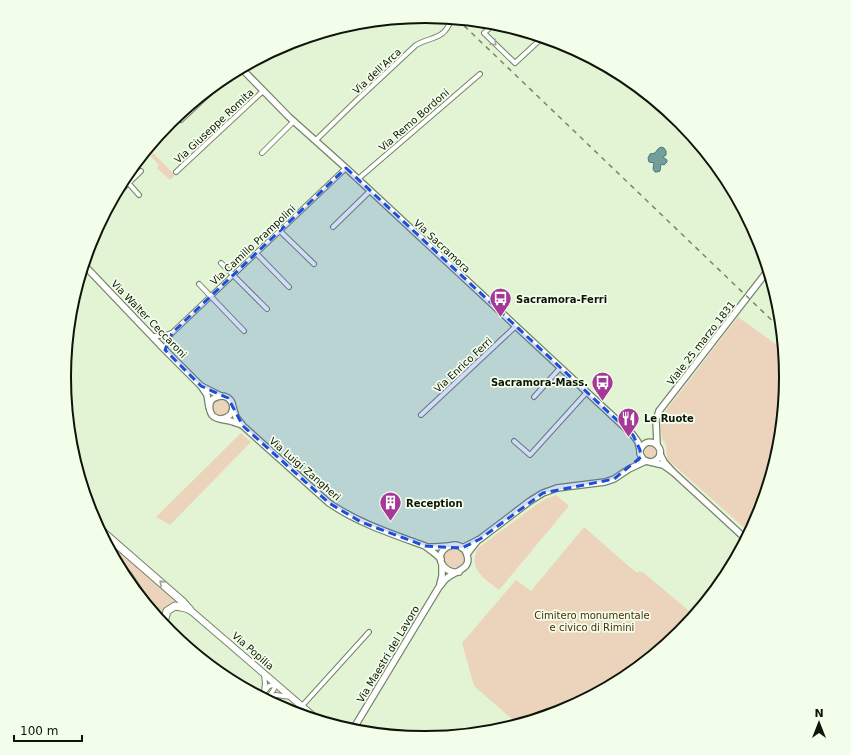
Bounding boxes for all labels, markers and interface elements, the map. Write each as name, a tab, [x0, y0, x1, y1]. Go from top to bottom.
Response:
one-way arrow	[489, 38, 497, 46]
street label: Via dell'Arca	[351, 46, 403, 96]
street label: Via Giuseppe Romita	[172, 86, 256, 166]
street label: Via Remo Bordoni	[377, 87, 451, 153]
street label: Via Camillo Prampolini	[208, 203, 298, 287]
street label: Via Sacramora	[412, 217, 472, 275]
street label: Via Walter Ceccaroni	[109, 278, 189, 360]
bus stop icon: Sacramora-Ferri	[488, 286, 514, 319]
place label: Sacramora-Ferri	[516, 294, 607, 305]
street label: Viale 25 marzo 1831	[665, 299, 737, 387]
street label: Via Enrico Ferri	[432, 335, 494, 395]
bus stop icon: Sacramora-Mass.	[590, 369, 616, 402]
place label: Sacramora-Mass.	[491, 377, 588, 388]
restaurant icon: Le Ruote	[615, 405, 641, 438]
place label: Le Ruote	[644, 413, 694, 424]
street label: Via Luigi Zangheri	[267, 435, 343, 503]
building icon: Reception	[378, 490, 404, 523]
place label: Reception	[406, 498, 463, 509]
one-way arrow	[159, 581, 167, 588]
street label: Via Maestri del Lavoro	[355, 604, 421, 704]
park label: Cimitero monumentale e civico di Rimini	[534, 610, 650, 633]
street label: Via Popilia	[230, 630, 276, 672]
north arrow	[799, 703, 839, 743]
text: N	[814, 707, 824, 720]
scale bar	[14, 717, 82, 743]
text: 100 m	[20, 724, 58, 738]

